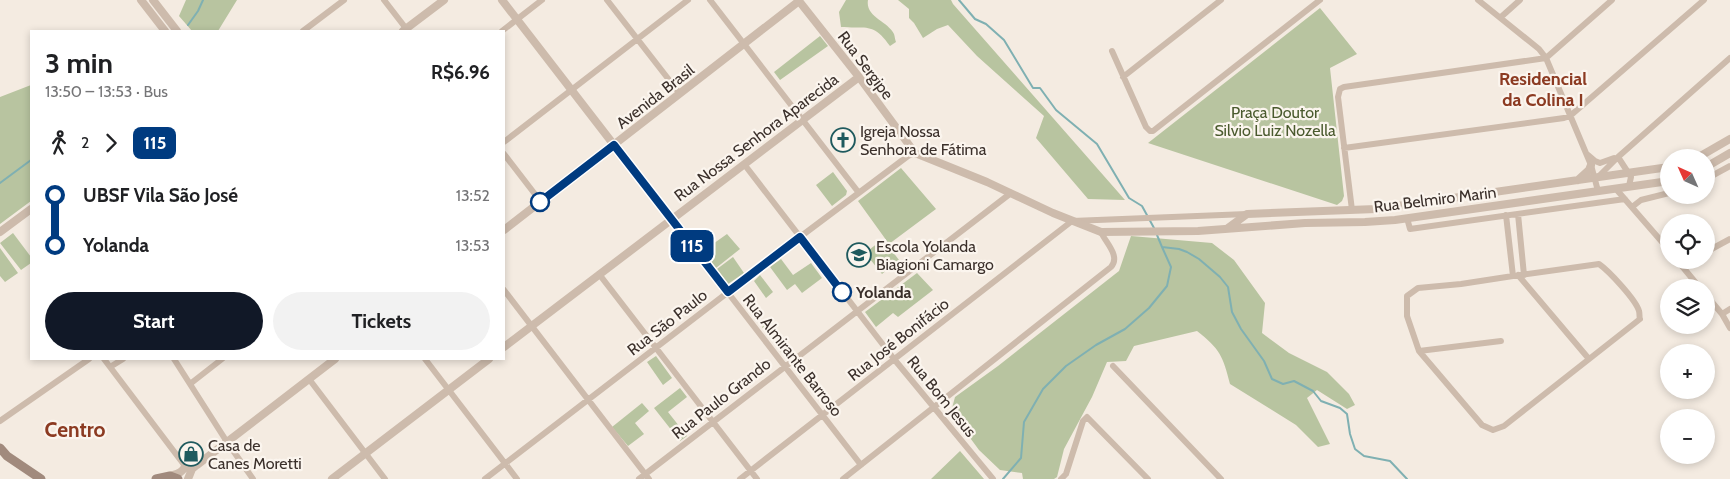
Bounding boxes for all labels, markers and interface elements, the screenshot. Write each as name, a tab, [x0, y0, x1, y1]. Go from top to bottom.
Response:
street label: Rua Sergipe	[834, 27, 897, 103]
text: 3 min	[45, 46, 113, 80]
street label: Avenida Brasil	[613, 60, 698, 133]
text: R$6.96	[431, 61, 490, 84]
district label: Residencial da Colina I	[1499, 68, 1587, 111]
street label: Rua Nossa Senhora Aparecida	[671, 69, 842, 205]
text: 13:50 – 13:53 · Bus	[45, 82, 168, 101]
park label: Praça Doutor Silvio Luiz Nozella	[1214, 103, 1336, 140]
place label: Igreja Nossa Senhora de Fátima	[860, 122, 987, 159]
church icon: Igreja Nossa Senhora de Fátima	[830, 127, 856, 153]
icon: walk	[45, 129, 73, 157]
icon: forward	[97, 129, 125, 157]
text: 115	[143, 132, 166, 154]
text: 2	[81, 133, 89, 152]
north arrow	[1660, 149, 1715, 204]
map controls	[1660, 149, 1715, 464]
street label: Rua Belmiro Marin	[1373, 183, 1497, 216]
text: UBSF Vila São José	[83, 184, 238, 207]
text: 13:52	[456, 186, 490, 205]
unlabelled marker	[530, 192, 550, 212]
button: locate	[1660, 214, 1715, 269]
line badge: 115	[663, 230, 721, 262]
text: Yolanda	[83, 234, 149, 257]
text: 115	[681, 235, 703, 257]
text: 13:53	[455, 236, 490, 255]
place label: Escola Yolanda Biagioni Camargo	[876, 237, 994, 274]
school or university icon: Escola Yolanda Biagioni Camargo	[846, 242, 872, 268]
button: layers	[1660, 279, 1715, 334]
marker: Yolanda	[832, 282, 852, 302]
place label: Yolanda	[855, 283, 912, 302]
street label: Rua São Paulo	[624, 285, 711, 359]
street label: Rua Almirante Barroso	[739, 290, 846, 420]
button: Start	[45, 292, 263, 350]
button: Tickets	[273, 292, 490, 350]
street label: Rua José Bonifácio	[844, 294, 953, 385]
button: +	[1660, 344, 1715, 399]
street label: Rua Bom Jesus	[903, 352, 980, 441]
street label: Rua Paulo Grando	[668, 354, 775, 443]
button: −	[1660, 409, 1715, 464]
district label: Centro	[45, 417, 105, 442]
place label: Casa de Canes Moretti	[208, 436, 302, 473]
shop icon: Casa de Canes Moretti	[178, 441, 204, 467]

